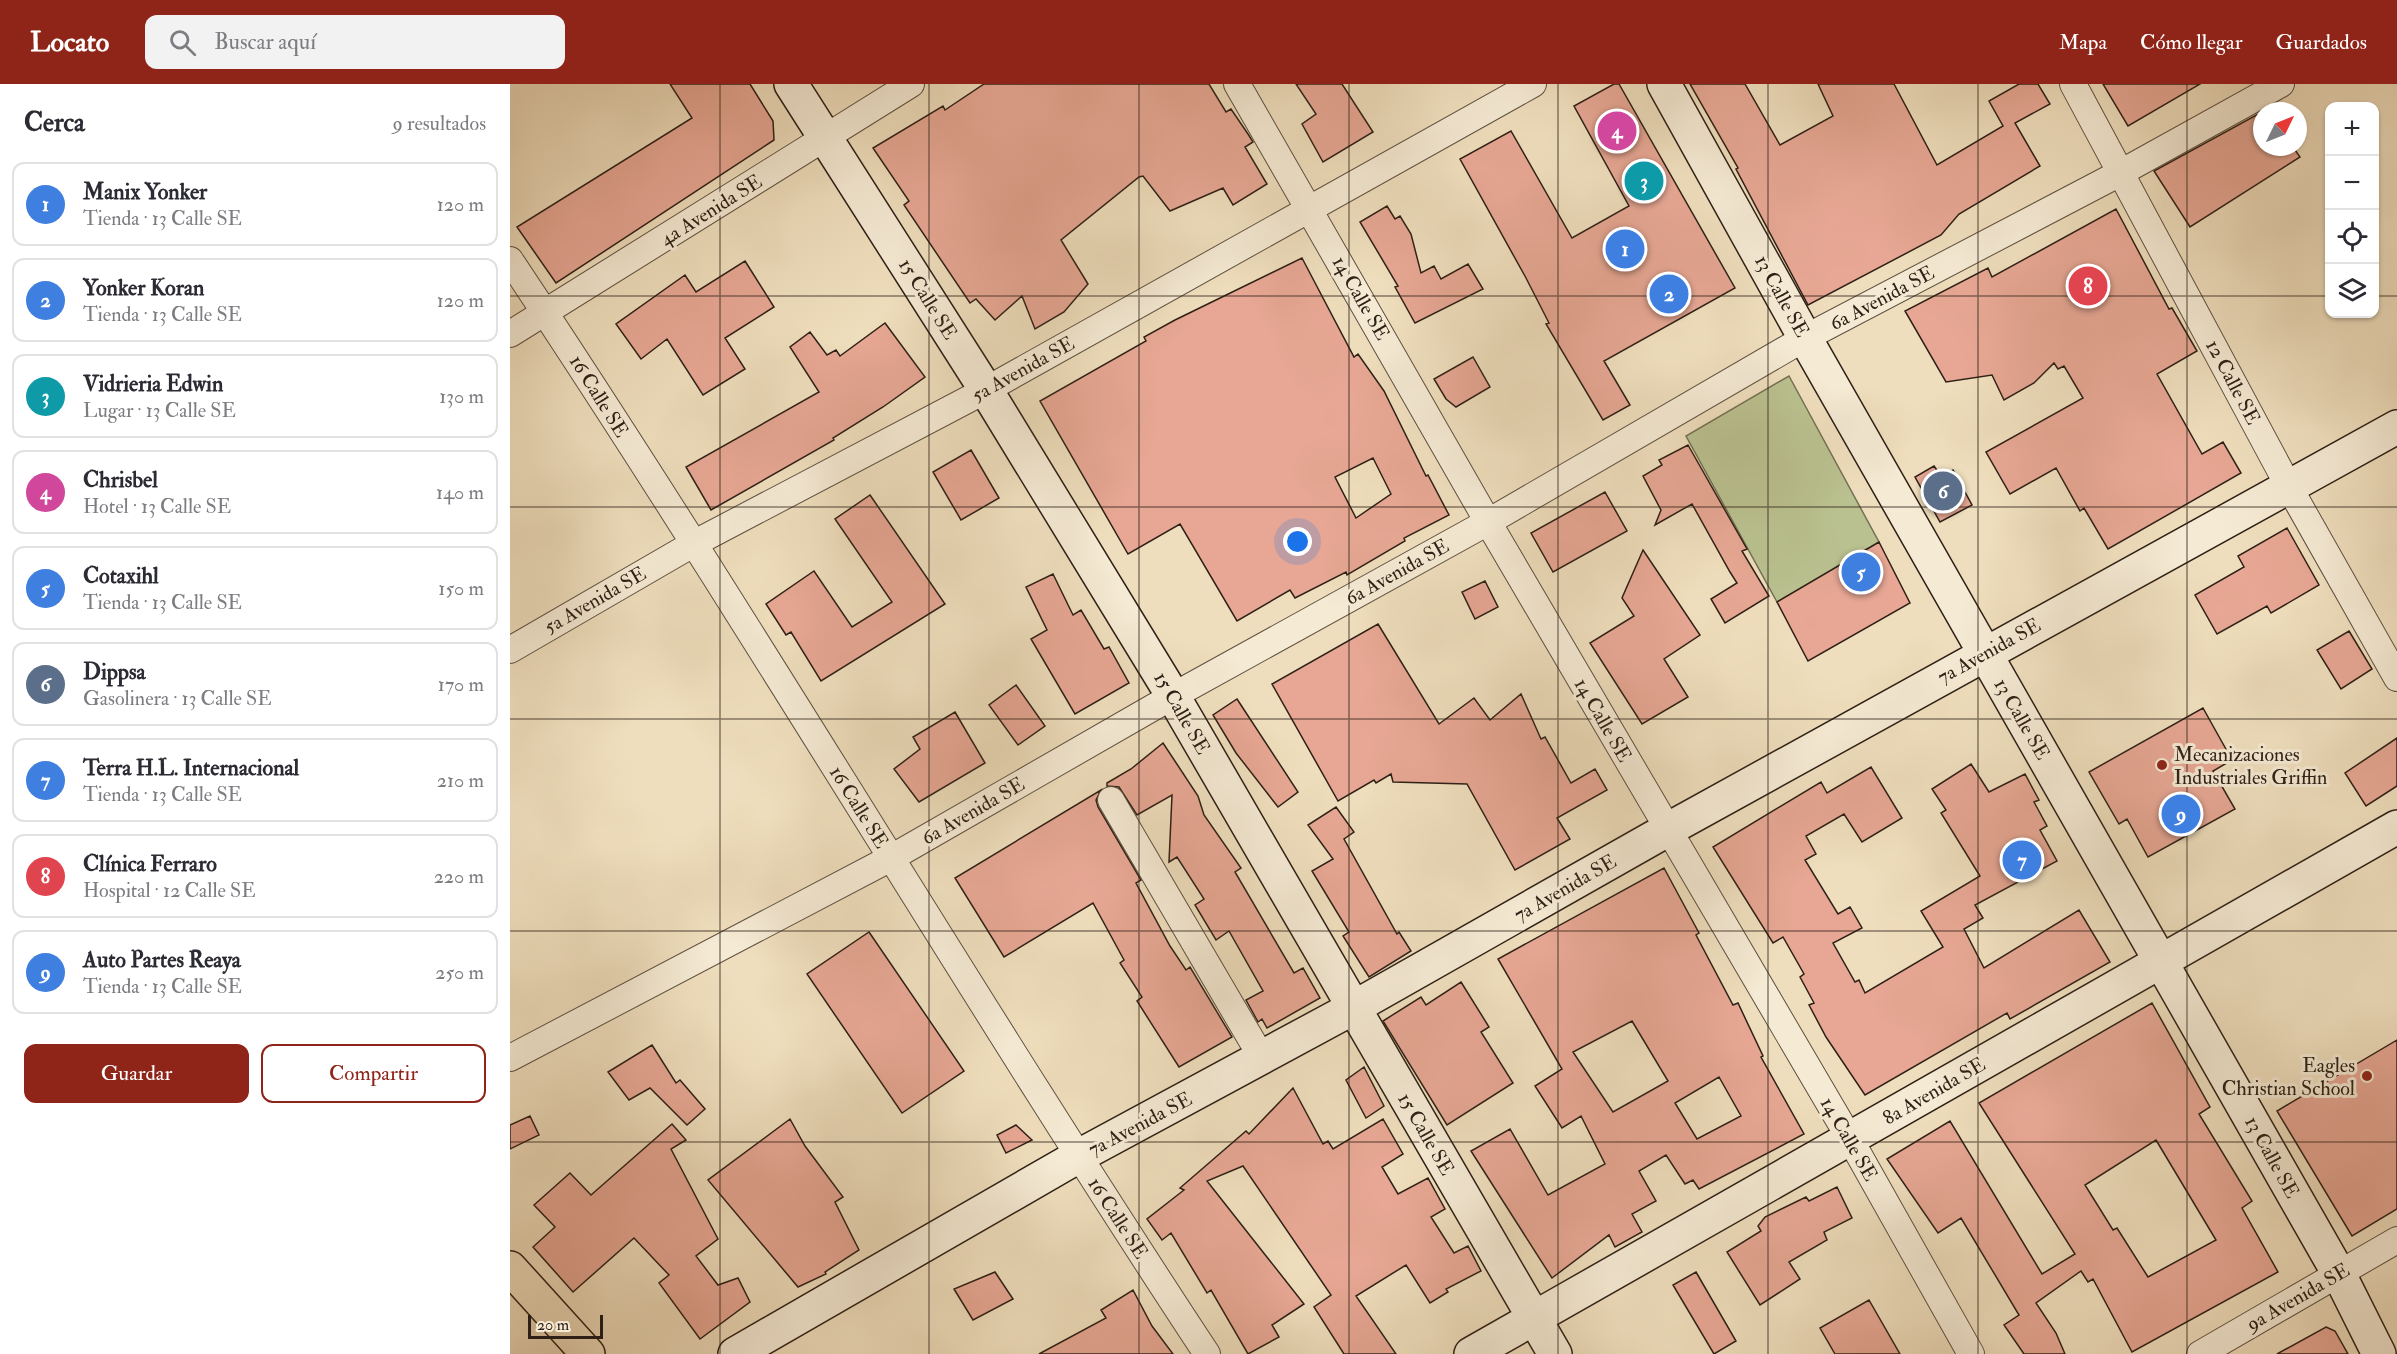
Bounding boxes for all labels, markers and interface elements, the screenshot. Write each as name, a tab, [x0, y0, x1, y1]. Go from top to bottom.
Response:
search box	[145, 15, 565, 69]
text: Locato	[30, 25, 109, 60]
icon: search	[166, 26, 199, 59]
text: Buscar aquí	[214, 28, 316, 56]
text: Mapa	[2059, 29, 2107, 56]
text: Cómo llegar	[2140, 29, 2243, 56]
text: Guardados	[2276, 29, 2367, 56]
north arrow	[2253, 102, 2307, 156]
map controls	[2325, 102, 2379, 318]
button: +	[2325, 102, 2379, 156]
text: Cerca	[24, 107, 85, 139]
pin: 4	[1598, 108, 1636, 154]
text: 9 resultados	[393, 111, 486, 136]
button: −	[2325, 156, 2379, 210]
pin: 3	[1624, 158, 1664, 204]
street label: 4a Avenida SE	[655, 169, 767, 251]
text: Manix Yonker	[83, 178, 207, 206]
text: 1	[42, 192, 49, 217]
text: 120 m	[437, 192, 484, 217]
text: Tienda · 13 Calle SE	[83, 206, 242, 231]
button: locate	[2325, 210, 2379, 264]
pin: 1	[1606, 226, 1644, 272]
street label: 14 Calle SE	[1327, 251, 1395, 345]
street label: 13 Calle SE	[1749, 251, 1815, 341]
street label: 15 Calle SE	[893, 254, 963, 344]
street label: 6a Avenida SE	[1825, 260, 1939, 336]
pin: 8	[2068, 264, 2108, 308]
button: layers	[2325, 264, 2379, 318]
pin: 2	[1650, 272, 1688, 316]
text: Yonker Koran	[83, 274, 204, 302]
text: 2	[40, 288, 51, 313]
text: 120 m	[437, 288, 484, 313]
text: Tienda · 13 Calle SE	[83, 302, 242, 327]
street label: 5a Avenida SE	[967, 331, 1079, 407]
street label: 12 Calle SE	[2200, 335, 2266, 429]
street label: 16 Calle SE	[564, 350, 634, 442]
text: Vidrieria Edwin	[83, 370, 223, 398]
text: 3	[42, 384, 49, 409]
text: 130 m	[439, 384, 484, 409]
text: Lugar · 13 Calle SE	[83, 398, 236, 423]
text: Chrisbel	[83, 466, 158, 494]
pin: 6	[1924, 468, 1962, 514]
text: 4	[40, 480, 51, 505]
text: 140 m	[436, 480, 484, 505]
text: Hotel · 13 Calle SE	[83, 494, 231, 519]
your location	[1283, 527, 1312, 556]
street label: 6a Avenida SE	[1341, 533, 1453, 611]
pin: 5	[1842, 550, 1880, 594]
street label: 5a Avenida SE	[540, 561, 650, 639]
text: Cotaxihl	[83, 562, 159, 590]
text: 5	[41, 576, 50, 601]
text: 150 m	[438, 576, 484, 601]
text: Tienda · 13 Calle SE	[83, 590, 242, 615]
street label: 7a Avenida SE	[1933, 612, 2045, 690]
text: Dippsa	[83, 658, 146, 686]
street label: 15 Calle SE	[1148, 667, 1216, 759]
text: 6	[40, 672, 51, 697]
text: 170 m	[438, 672, 484, 697]
street label: 14 Calle SE	[1569, 673, 1637, 767]
street label: 13 Calle SE	[1989, 674, 2055, 764]
text: Gasolinera · 13 Calle SE	[83, 686, 272, 711]
place label: Mecanizaciones Industriales Griffin	[2174, 742, 2327, 790]
text: Terra H.L. Internacional	[83, 754, 299, 782]
marker: Mecanizaciones Industriales Griffin	[2155, 758, 2169, 772]
street label: 16 Calle SE	[824, 761, 894, 853]
text: 7	[41, 768, 50, 793]
text: 210 m	[437, 768, 484, 793]
street label: 6a Avenida SE	[917, 771, 1029, 851]
text: Tienda · 13 Calle SE	[83, 782, 242, 807]
pin: 9	[2162, 792, 2200, 836]
pin: 7	[2002, 838, 2042, 882]
street label: 7a Avenida SE	[1509, 849, 1621, 927]
text: Clínica Ferraro	[83, 850, 217, 878]
text: 8	[41, 864, 50, 889]
text: 220 m	[434, 864, 484, 889]
text: Hospital · 12 Calle SE	[83, 878, 256, 903]
text: Auto Partes Reaya	[83, 946, 241, 974]
text: 9	[40, 960, 51, 985]
text: 250 m	[435, 960, 484, 985]
text: Tienda · 13 Calle SE	[83, 974, 242, 999]
button: Guardar	[24, 1044, 249, 1103]
button: Compartir	[261, 1044, 486, 1103]
street label: 8a Avenida SE	[1878, 1052, 1990, 1130]
place label: Eagles Christian School	[2222, 1053, 2355, 1101]
marker: Eagles Christian School	[2360, 1069, 2374, 1083]
street label: 7a Avenida SE	[1084, 1086, 1196, 1162]
street label: 15 Calle SE	[1392, 1088, 1460, 1180]
street label: 14 Calle SE	[1815, 1092, 1883, 1186]
street label: 13 Calle SE	[2239, 1112, 2305, 1202]
street label: 16 Calle SE	[1082, 1172, 1154, 1264]
street label: 9a Avenida SE	[2240, 1257, 2354, 1338]
scale bar	[528, 1312, 603, 1340]
text: 20 m	[537, 1315, 569, 1335]

